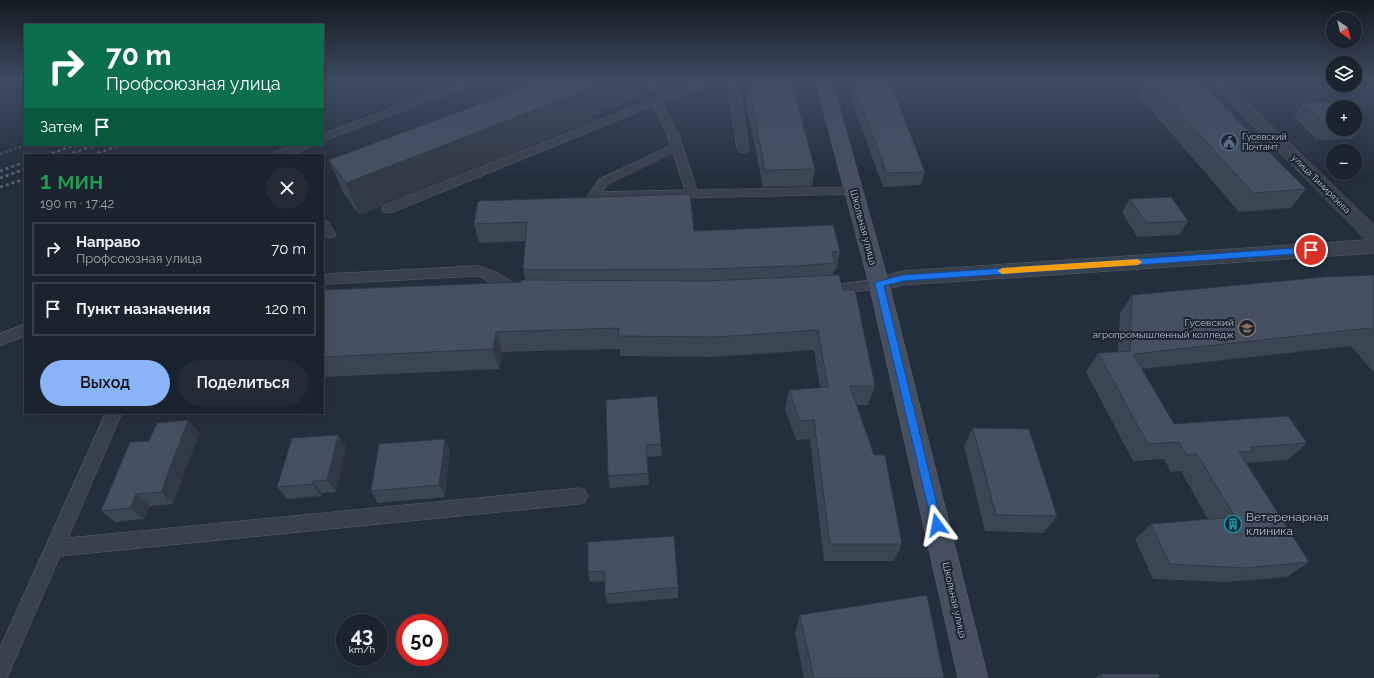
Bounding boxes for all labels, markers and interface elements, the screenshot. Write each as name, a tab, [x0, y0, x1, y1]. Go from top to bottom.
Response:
north arrow	[1326, 12, 1362, 48]
map controls	[1326, 12, 1362, 180]
text: 70 m	[106, 39, 172, 72]
icon: right	[40, 40, 92, 92]
button: layers	[1326, 56, 1362, 92]
text: Профсоюзная улица	[106, 73, 281, 94]
button: +	[1326, 100, 1362, 136]
icon: arrive	[91, 116, 113, 138]
text: Затем	[40, 118, 83, 136]
public building icon: Гусевский Почтамт	[1219, 132, 1239, 152]
place label: Гусевский Почтамт	[1242, 132, 1287, 152]
button: −	[1326, 144, 1362, 180]
street label: улица Тимирязева	[1290, 153, 1352, 215]
text: 1 мин	[40, 166, 103, 195]
button: close	[266, 167, 308, 209]
street label: Школьная улица	[848, 188, 879, 266]
text: 190 m · 17:42	[40, 196, 114, 211]
text: Направо	[76, 233, 140, 251]
pin	[1294, 233, 1328, 267]
icon: right	[42, 238, 64, 260]
icon: arrive	[1300, 239, 1322, 261]
text: 70 m	[271, 240, 306, 258]
text: Профсоюзная улица	[76, 251, 202, 266]
icon: arrive	[42, 298, 64, 320]
text: Пункт назначения	[76, 300, 210, 318]
text: 120 m	[265, 300, 306, 318]
place label: Гусевский агропромышленный колледж	[1093, 317, 1234, 340]
school or university icon: Гусевский агропромышленный колледж	[1237, 318, 1257, 338]
button: Выход	[40, 360, 170, 406]
button: Поделиться	[178, 360, 308, 406]
position arrow	[916, 504, 958, 546]
place label: Ветеренарная клиника	[1246, 510, 1329, 538]
building icon: Ветеренарная клиника	[1223, 514, 1243, 534]
street label: Школьная улица	[940, 561, 969, 639]
speed limit sign: 50	[396, 614, 448, 666]
text: 43	[351, 623, 373, 647]
text: km/h	[349, 644, 375, 655]

